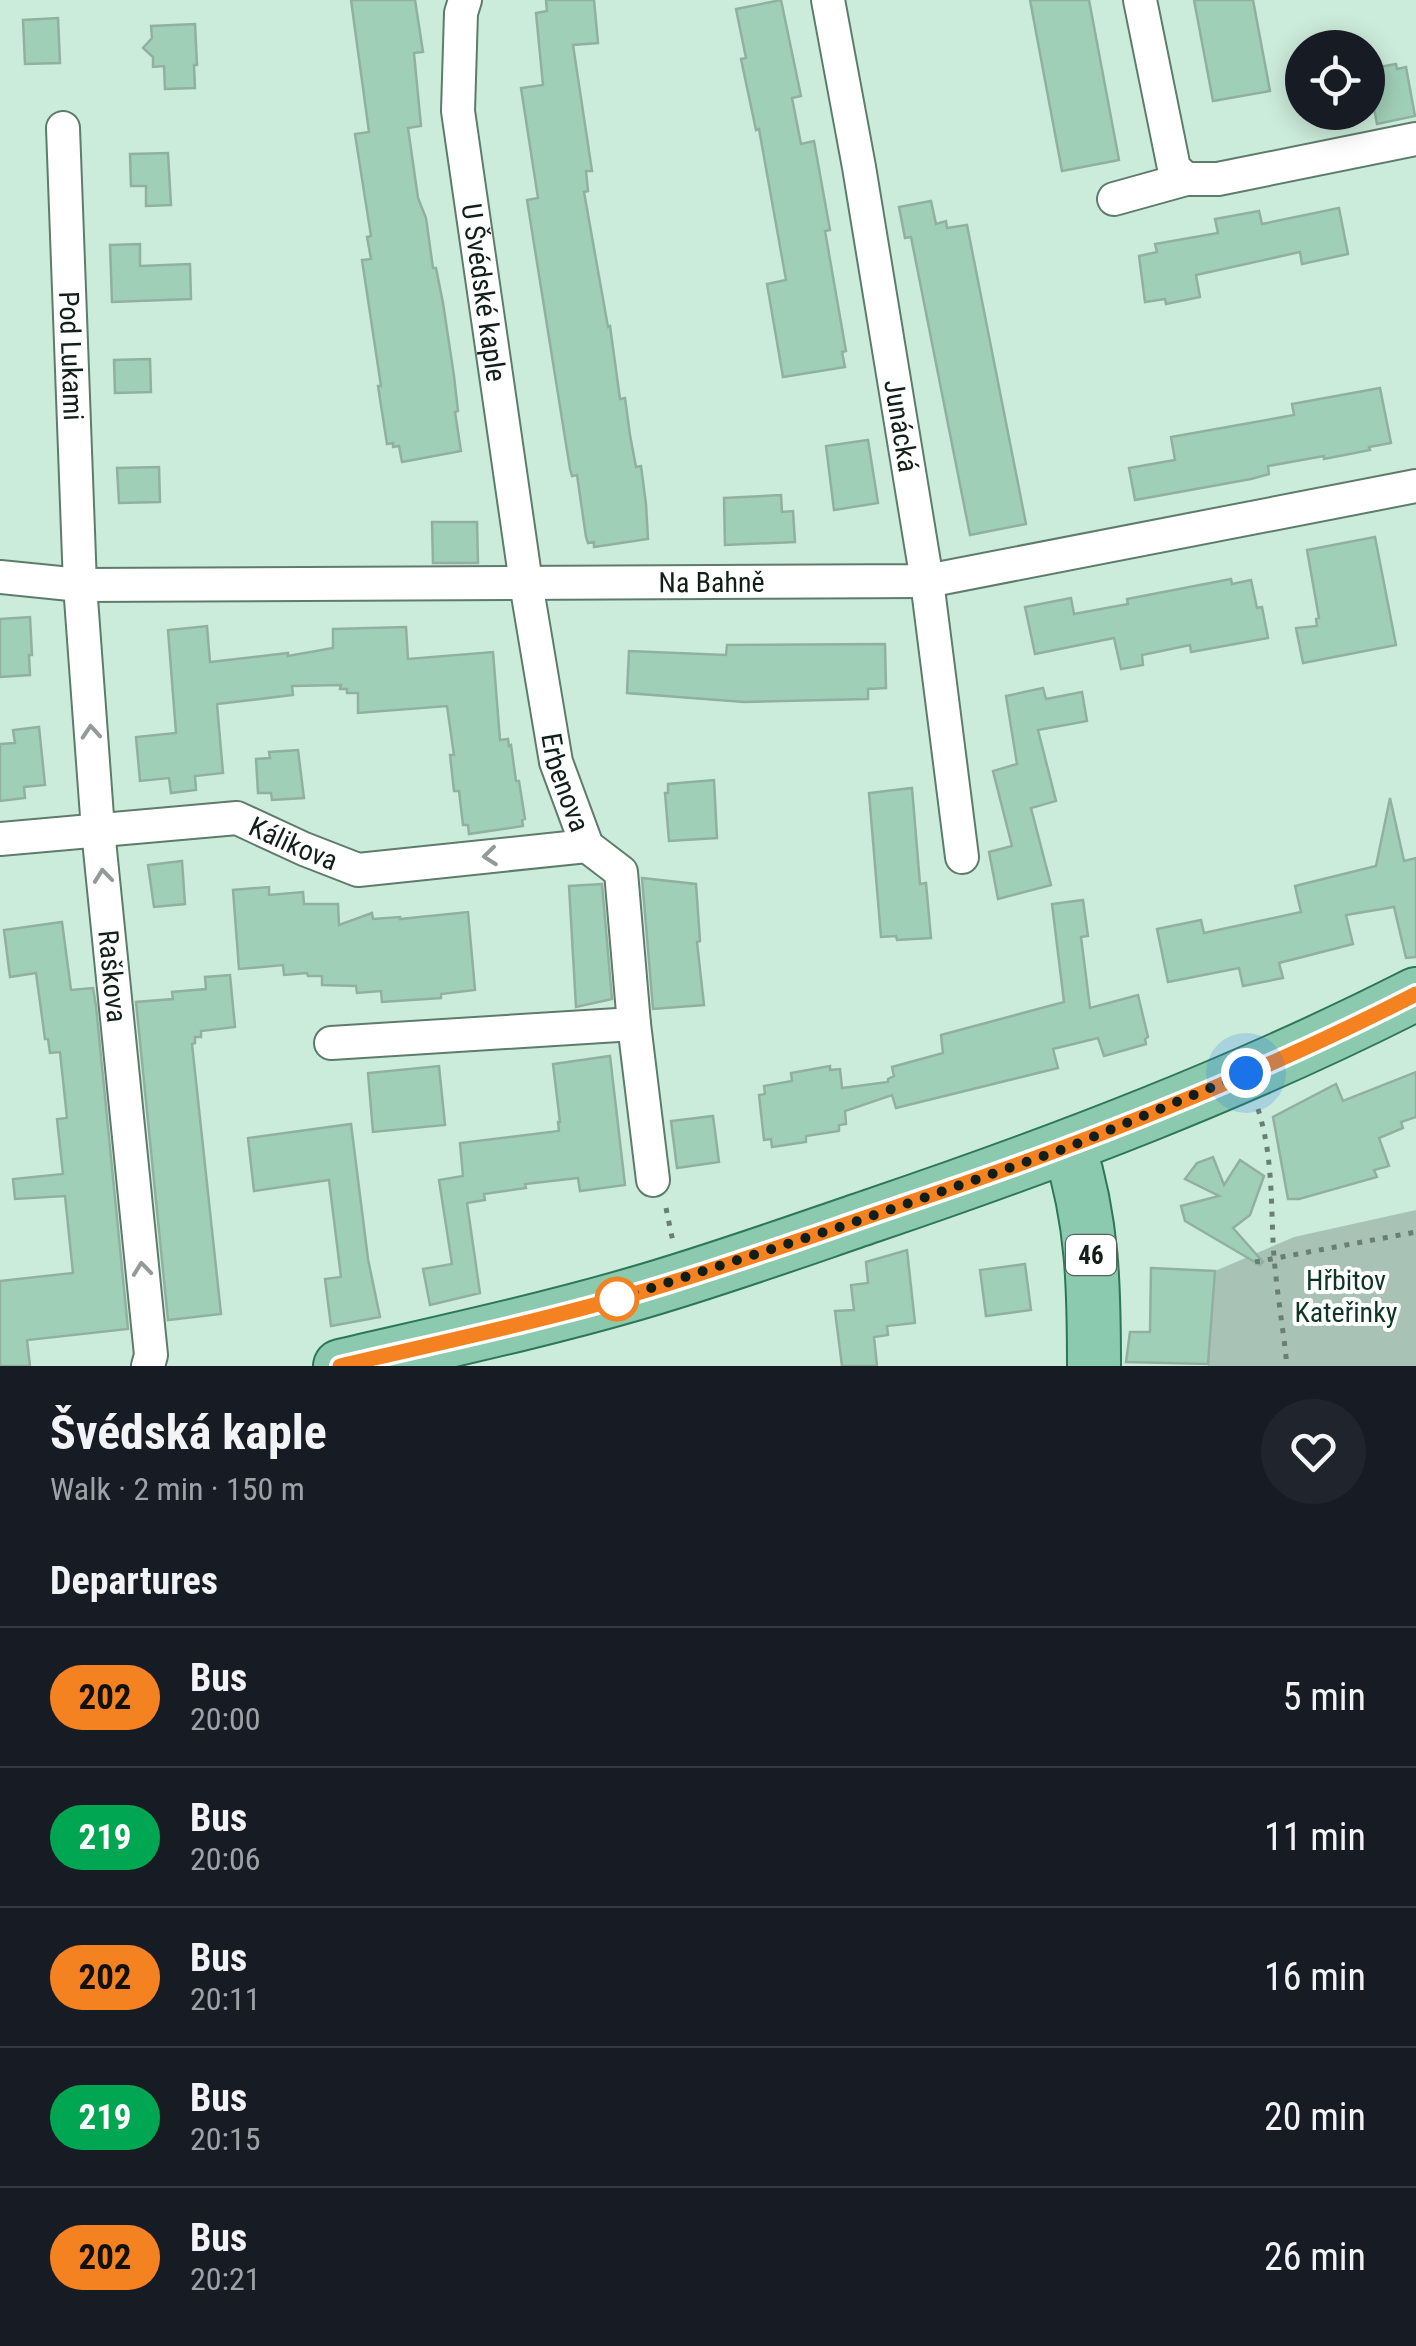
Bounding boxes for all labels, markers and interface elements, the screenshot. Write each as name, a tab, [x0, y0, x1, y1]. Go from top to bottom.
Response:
map controls	[1285, 30, 1385, 130]
button: locate	[1285, 30, 1385, 130]
street label: U Švédské kaple	[455, 201, 513, 384]
street label: Pod Lukami	[53, 290, 90, 421]
street label: Junácká	[878, 377, 925, 474]
street label: Na Bahně	[658, 565, 765, 599]
one-way arrow	[81, 724, 102, 740]
street label: Erbenova	[535, 731, 597, 836]
street label: Kálikova	[244, 810, 342, 877]
one-way arrow	[481, 845, 497, 866]
one-way arrow	[93, 868, 114, 884]
street label: Raškova	[92, 928, 134, 1024]
your location	[1221, 1048, 1271, 1098]
road number: 46	[1066, 1235, 1116, 1275]
one-way arrow	[132, 1261, 153, 1277]
park label: Hřbitov Kateřinky	[1295, 1264, 1398, 1329]
unlabelled marker	[596, 1278, 638, 1320]
button: heart	[1261, 1399, 1366, 1504]
text: Švédská kaple	[50, 1404, 327, 1461]
text: Walk · 2 min · 150 m	[50, 1470, 305, 1508]
text: Departures	[50, 1559, 218, 1603]
text: Bus	[190, 1656, 247, 1700]
text: 5 min	[1283, 1675, 1366, 1719]
text: 202	[78, 1677, 132, 1718]
text: 20:00	[190, 1700, 261, 1738]
text: Bus	[190, 1796, 247, 1840]
text: 11 min	[1264, 1815, 1366, 1859]
text: 219	[78, 1817, 132, 1858]
text: 20:06	[190, 1840, 261, 1878]
text: Bus	[190, 1936, 247, 1980]
text: 16 min	[1264, 1955, 1366, 1999]
text: 202	[78, 1957, 132, 1998]
text: 20:11	[190, 1980, 261, 2018]
text: Bus	[190, 2076, 247, 2120]
text: 20 min	[1264, 2095, 1366, 2139]
text: 219	[78, 2097, 132, 2138]
text: 20:15	[190, 2120, 261, 2158]
text: Bus	[190, 2216, 247, 2260]
text: 26 min	[1264, 2235, 1366, 2279]
text: 202	[78, 2237, 132, 2278]
text: 20:21	[190, 2260, 261, 2298]

